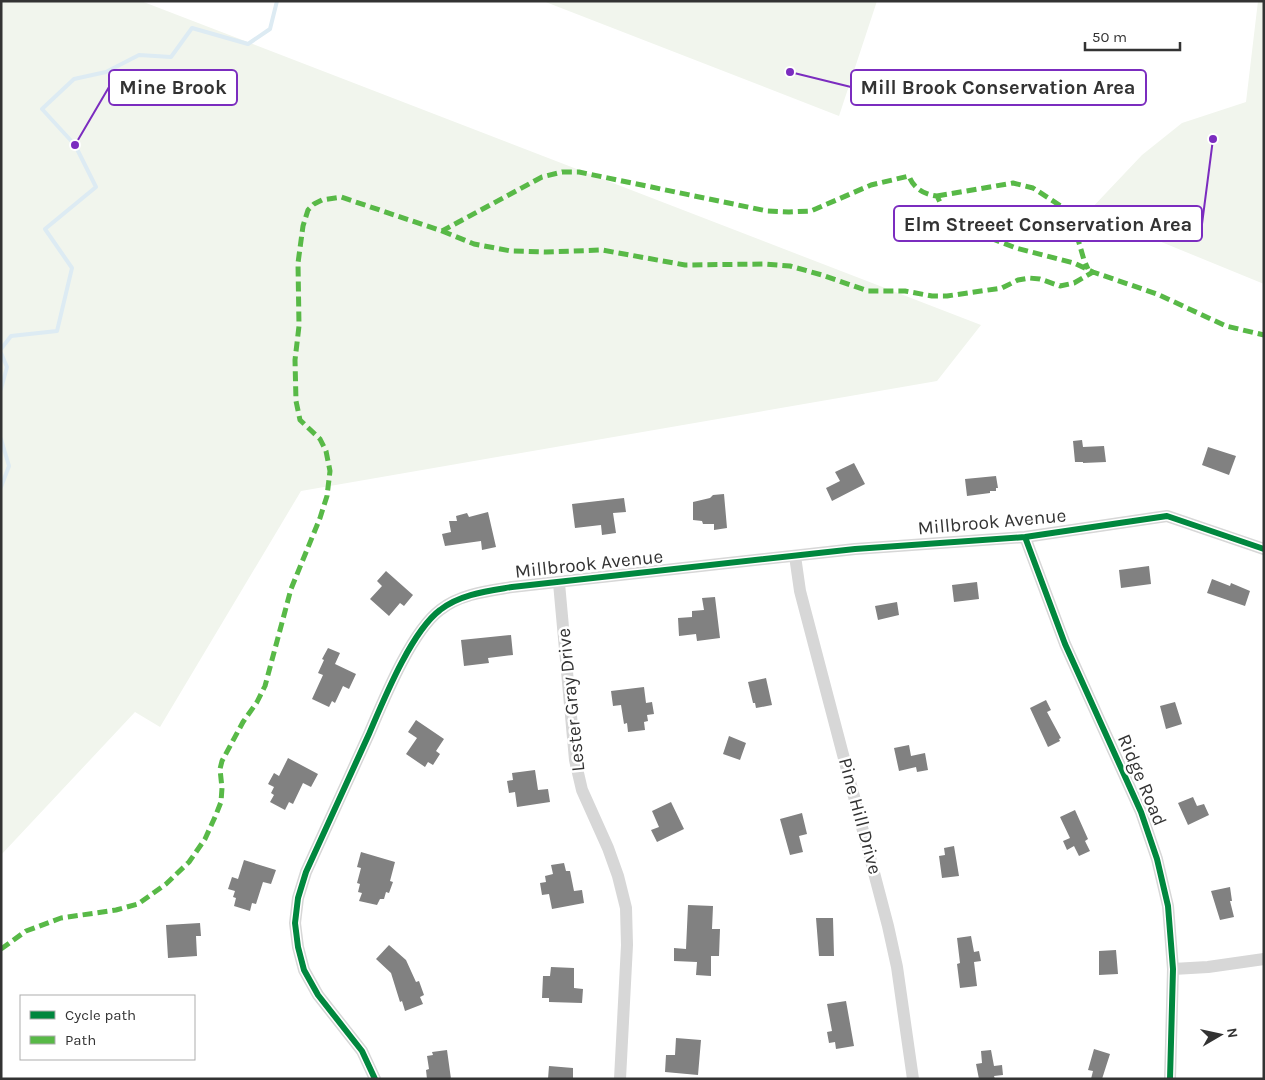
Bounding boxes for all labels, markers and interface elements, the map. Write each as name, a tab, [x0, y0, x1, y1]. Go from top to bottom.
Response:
scale bar	[1085, 20, 1180, 52]
text: 50 m	[1092, 28, 1127, 46]
callout: Mine Brook	[109, 70, 237, 105]
callout: Mill Brook Conservation Area	[851, 70, 1146, 105]
text: Mine Brook	[119, 76, 227, 99]
text: Mill Brook Conservation Area	[860, 76, 1136, 99]
callout: Elm Streeet Conservation Area	[894, 206, 1202, 241]
text: Elm Streeet Conservation Area	[904, 213, 1192, 236]
street label: Millbrook Avenue	[917, 505, 1067, 539]
street label: Millbrook Avenue	[514, 545, 664, 583]
street label: Lester Gray Drive	[553, 627, 589, 773]
street label: Ridge Road	[1113, 731, 1171, 829]
street label: Pine Hill Drive	[834, 755, 886, 877]
legend	[20, 995, 195, 1060]
text: Cycle path	[65, 1006, 136, 1024]
north arrow	[1195, 1010, 1245, 1060]
text: N	[1223, 1027, 1242, 1039]
text: Path	[65, 1031, 96, 1049]

